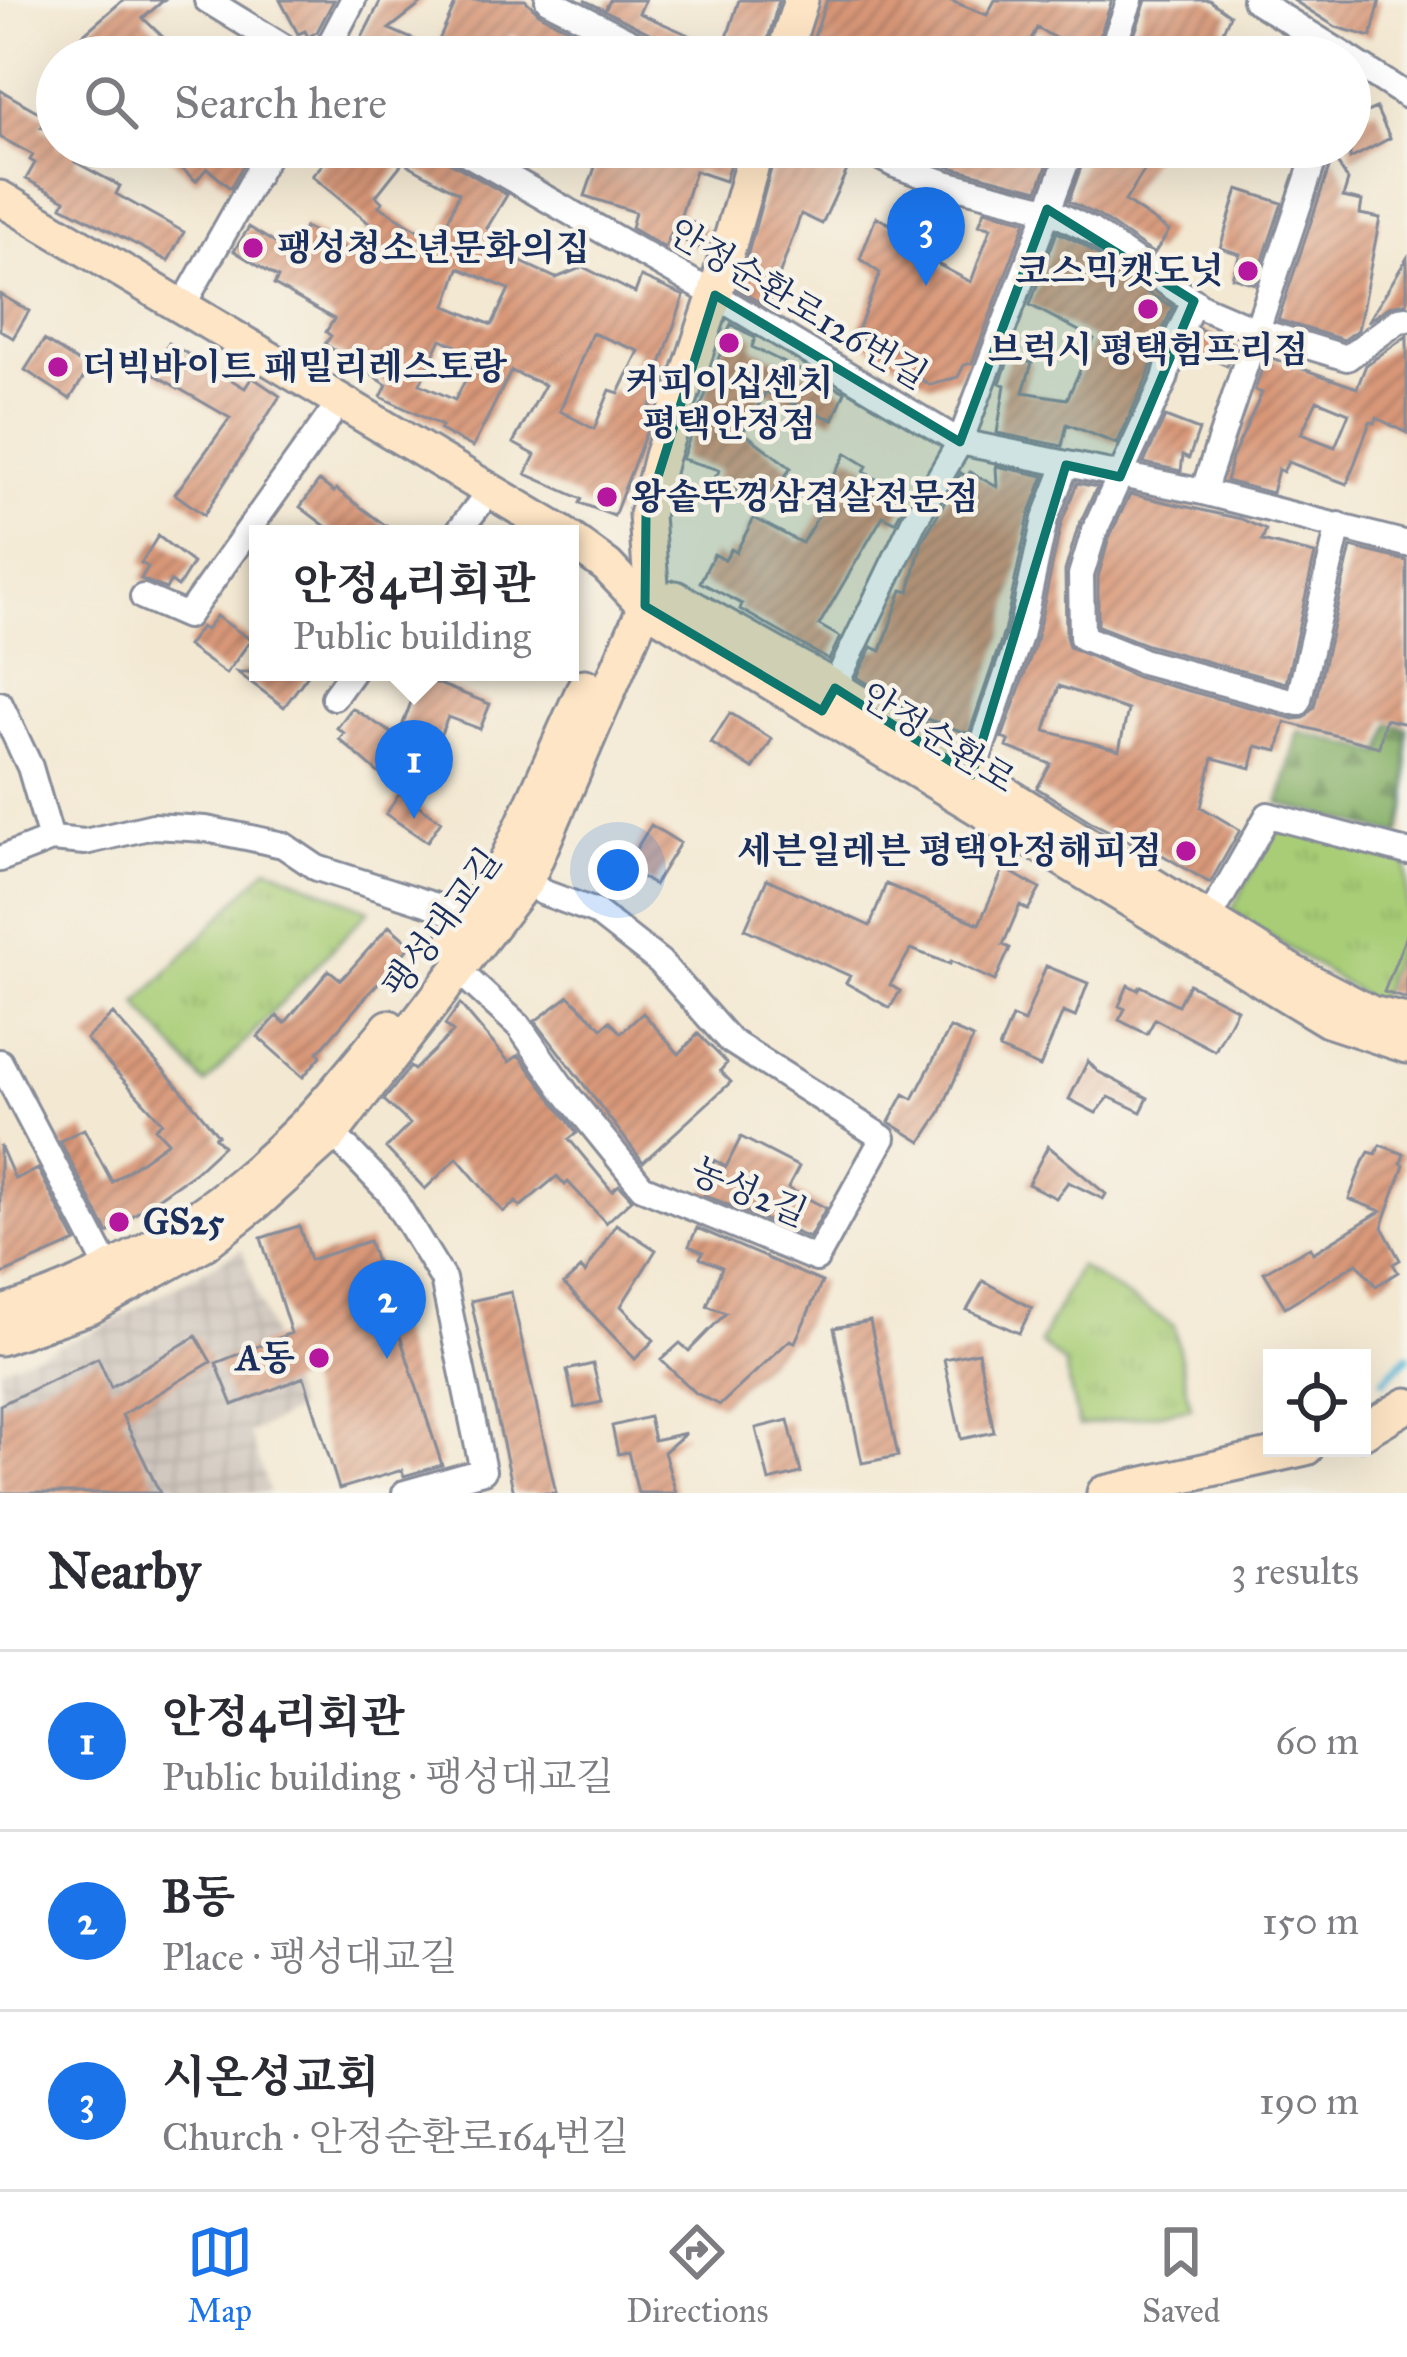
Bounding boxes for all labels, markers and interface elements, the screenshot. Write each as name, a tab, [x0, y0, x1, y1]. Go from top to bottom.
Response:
search box	[36, 36, 1371, 168]
icon: search	[78, 69, 144, 135]
text: Search here	[174, 75, 387, 130]
pin: 3	[887, 187, 965, 286]
street label: 안정순환로126번길	[661, 209, 935, 399]
place label: 팽성청소년문화의집	[277, 226, 590, 270]
marker: 팽성청소년문화의집	[240, 235, 266, 261]
place label: 코스믹캣도넛	[1015, 249, 1224, 293]
marker: 코스믹캣도넛	[1235, 258, 1261, 284]
marker: 브럭시 평택험프리점	[1135, 296, 1161, 322]
place label: 브럭시 평택험프리점	[988, 328, 1308, 372]
marker: 커피이십센치 평택안정점	[716, 330, 742, 356]
place label: 더빅바이트 패밀리레스토랑	[82, 345, 507, 389]
marker: 더빅바이트 패밀리레스토랑	[45, 354, 71, 380]
place label: 커피이십센치 평택안정점	[625, 361, 833, 446]
place label: 왕솥뚜껑삼겹살전문점	[631, 475, 979, 519]
marker: 왕솥뚜껑삼겹살전문점	[594, 484, 620, 510]
popup	[249, 525, 579, 681]
text: 안정4리회관	[293, 556, 535, 611]
text: Public building	[293, 612, 531, 660]
street label: 안정순환로	[853, 673, 1024, 803]
pin: 1	[375, 720, 453, 819]
place label: 세븐일레븐 평택안정해피점	[737, 829, 1162, 873]
marker: 세븐일레븐 평택안정해피점	[1173, 838, 1199, 864]
street label: 팽성대교길	[373, 840, 511, 1006]
your location	[588, 840, 648, 900]
street label: 농성2길	[684, 1148, 814, 1236]
place label: GS25	[143, 1200, 225, 1244]
marker: GS25	[106, 1209, 132, 1235]
pin: 2	[348, 1260, 426, 1359]
place label: A동	[234, 1336, 295, 1380]
marker: A동	[306, 1345, 332, 1371]
map controls	[1263, 1349, 1371, 1457]
button: locate	[1263, 1349, 1371, 1457]
text: Nearby	[48, 1540, 200, 1602]
text: 3 results	[1231, 1547, 1359, 1595]
text: 안정4리회관	[162, 1689, 404, 1744]
text: 1	[79, 1717, 95, 1765]
text: 60 m	[1275, 1717, 1359, 1765]
text: Public building · 팽성대교길	[162, 1753, 614, 1801]
text: B동	[162, 1869, 235, 1924]
text: 2	[77, 1897, 97, 1945]
text: 150 m	[1262, 1897, 1359, 1945]
text: Place · 팽성대교길	[162, 1933, 458, 1981]
text: 시온성교회	[162, 2049, 379, 2104]
text: 3	[79, 2077, 95, 2125]
text: 190 m	[1259, 2077, 1359, 2125]
text: Church · 안정순환로164번길	[162, 2113, 629, 2161]
tab: Map	[187, 2219, 253, 2331]
tab: Directions	[626, 2219, 768, 2331]
tab: Saved	[1142, 2219, 1220, 2331]

